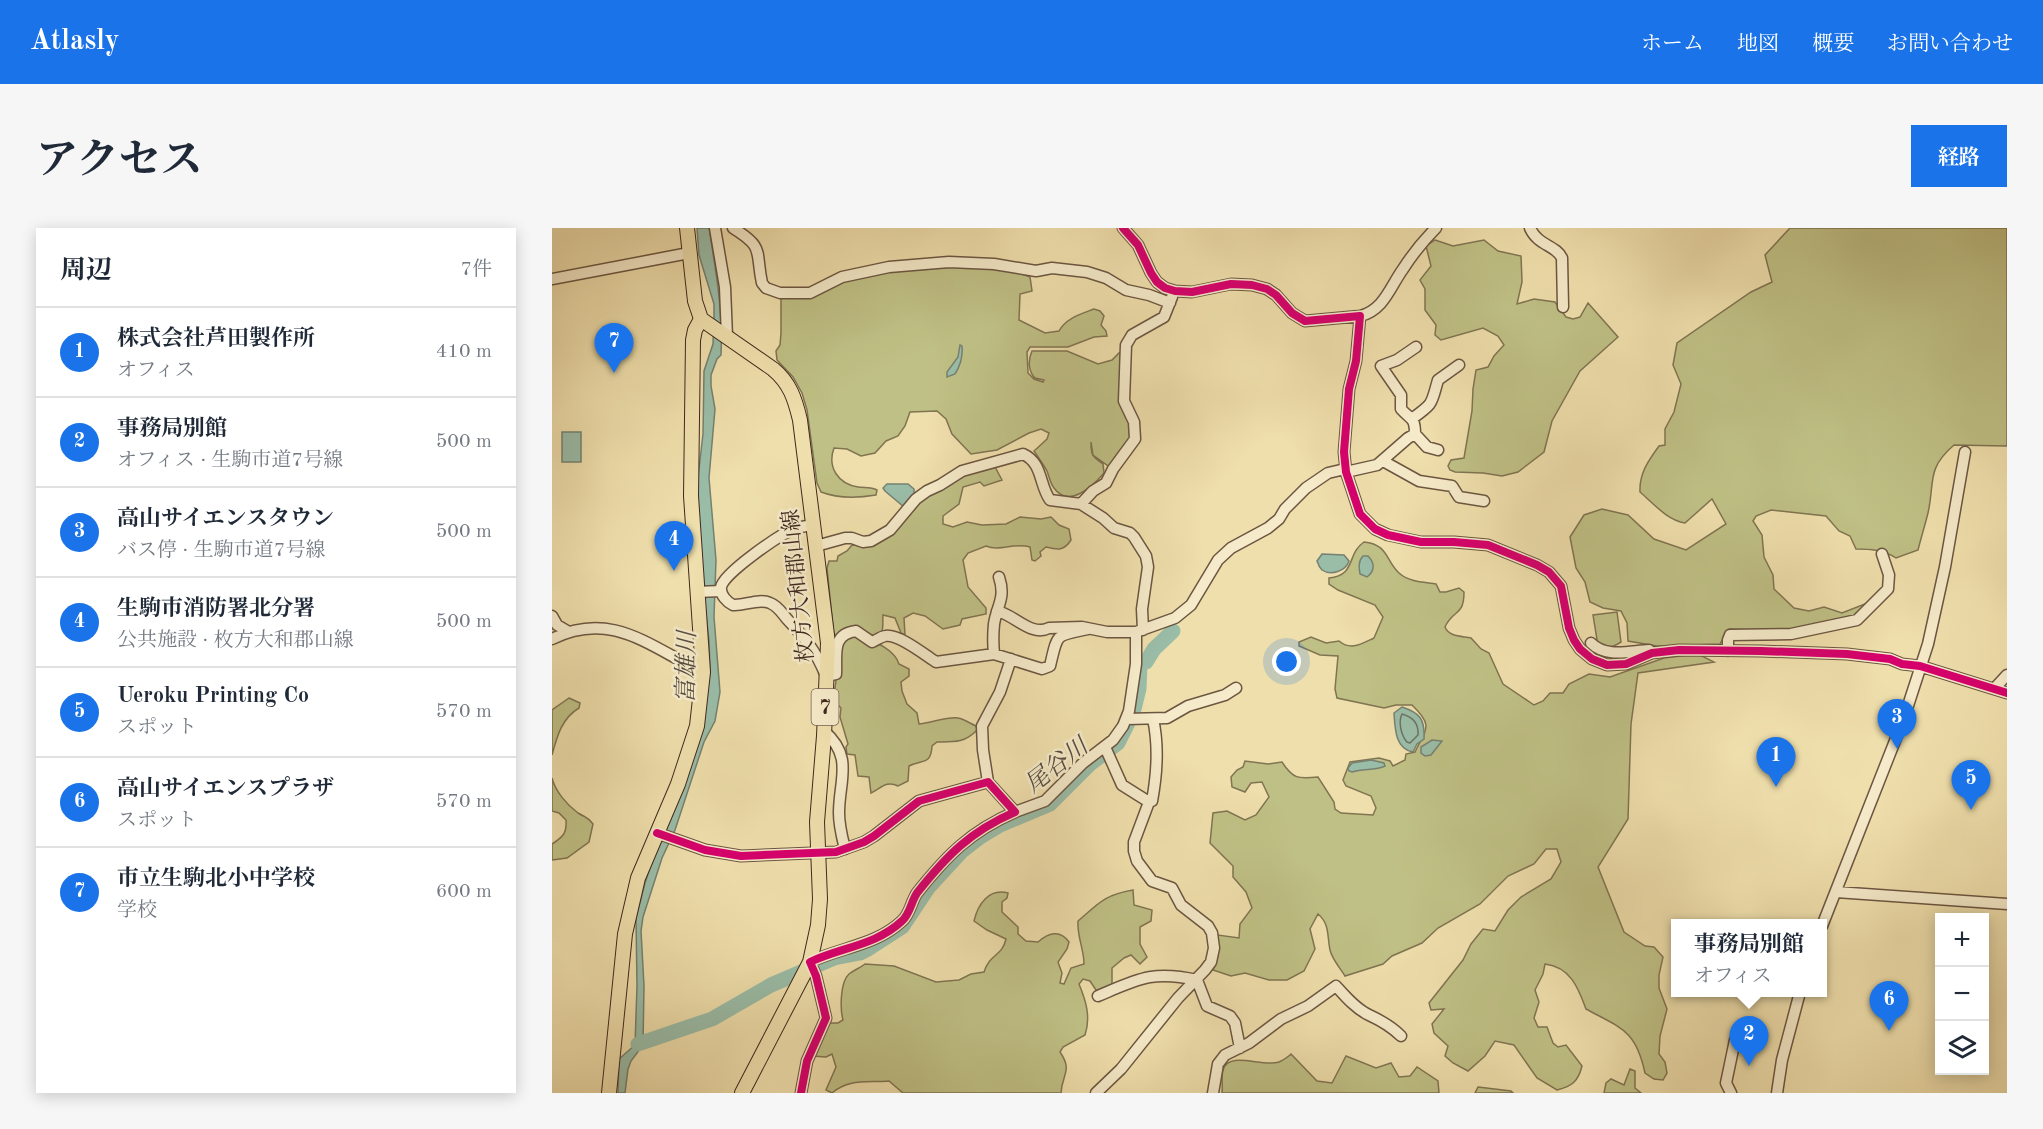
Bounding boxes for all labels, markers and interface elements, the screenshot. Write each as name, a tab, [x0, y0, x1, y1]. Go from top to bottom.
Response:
text: Atlasly	[30, 28, 120, 56]
text: ホーム	[1641, 34, 1704, 55]
text: 地図	[1737, 34, 1779, 55]
text: 概要	[1812, 34, 1854, 55]
text: お問い合わせ	[1887, 34, 2013, 55]
button: 経路	[1911, 125, 2007, 187]
text: アクセス	[36, 141, 203, 183]
text: 周辺	[60, 258, 112, 284]
text: 7件	[460, 260, 492, 280]
pin: 7	[594, 324, 634, 373]
text: 株式会社芦田製作所	[117, 328, 315, 350]
text: 1	[74, 342, 85, 362]
text: 410 m	[436, 342, 492, 362]
text: オフィス	[117, 361, 195, 381]
text: 事務局別館	[117, 418, 227, 440]
text: 2	[74, 432, 85, 452]
text: 500 m	[436, 432, 492, 452]
text: オフィス · 生駒市道7号線	[117, 451, 343, 471]
text: 高山サイエンスタウン	[117, 508, 334, 530]
street label: 枚方大和郡山線	[778, 508, 818, 664]
text: 3	[74, 522, 85, 542]
text: 500 m	[436, 522, 492, 542]
pin: 4	[654, 522, 694, 571]
text: バス停 · 生駒市道7号線	[117, 541, 325, 561]
text: 生駒市消防署北分署	[117, 598, 315, 620]
text: 4	[74, 612, 85, 632]
text: 500 m	[436, 612, 492, 632]
water label: 富雄川	[672, 628, 701, 703]
text: 公共施設 · 枚方大和郡山線	[117, 631, 354, 651]
your location	[1272, 647, 1301, 676]
text: Ueroku Printing Co	[117, 685, 309, 707]
road number: 7	[812, 689, 838, 725]
pin: 3	[1878, 700, 1916, 749]
text: 5	[74, 702, 85, 722]
text: 570 m	[436, 702, 492, 722]
text: スポット	[117, 718, 197, 738]
water label: 尾谷川	[1020, 732, 1095, 798]
pin: 1	[1756, 738, 1796, 787]
pin: 5	[1952, 760, 1990, 810]
text: 高山サイエンスプラザ	[117, 778, 334, 800]
text: 6	[74, 792, 85, 812]
text: 570 m	[436, 792, 492, 812]
text: スポット	[117, 811, 197, 831]
text: 市立生駒北小中学校	[117, 868, 315, 890]
text: 7	[74, 882, 85, 902]
text: 600 m	[436, 882, 492, 902]
text: 学校	[117, 901, 157, 921]
map controls	[1935, 913, 1989, 1075]
button: +	[1935, 913, 1989, 967]
popup	[1671, 919, 1827, 997]
text: 事務局別館	[1694, 934, 1804, 956]
text: オフィス	[1694, 967, 1772, 987]
button: −	[1935, 967, 1989, 1021]
pin: 6	[1870, 982, 1908, 1031]
pin: 2	[1730, 1016, 1768, 1066]
button: layers	[1935, 1021, 1989, 1075]

